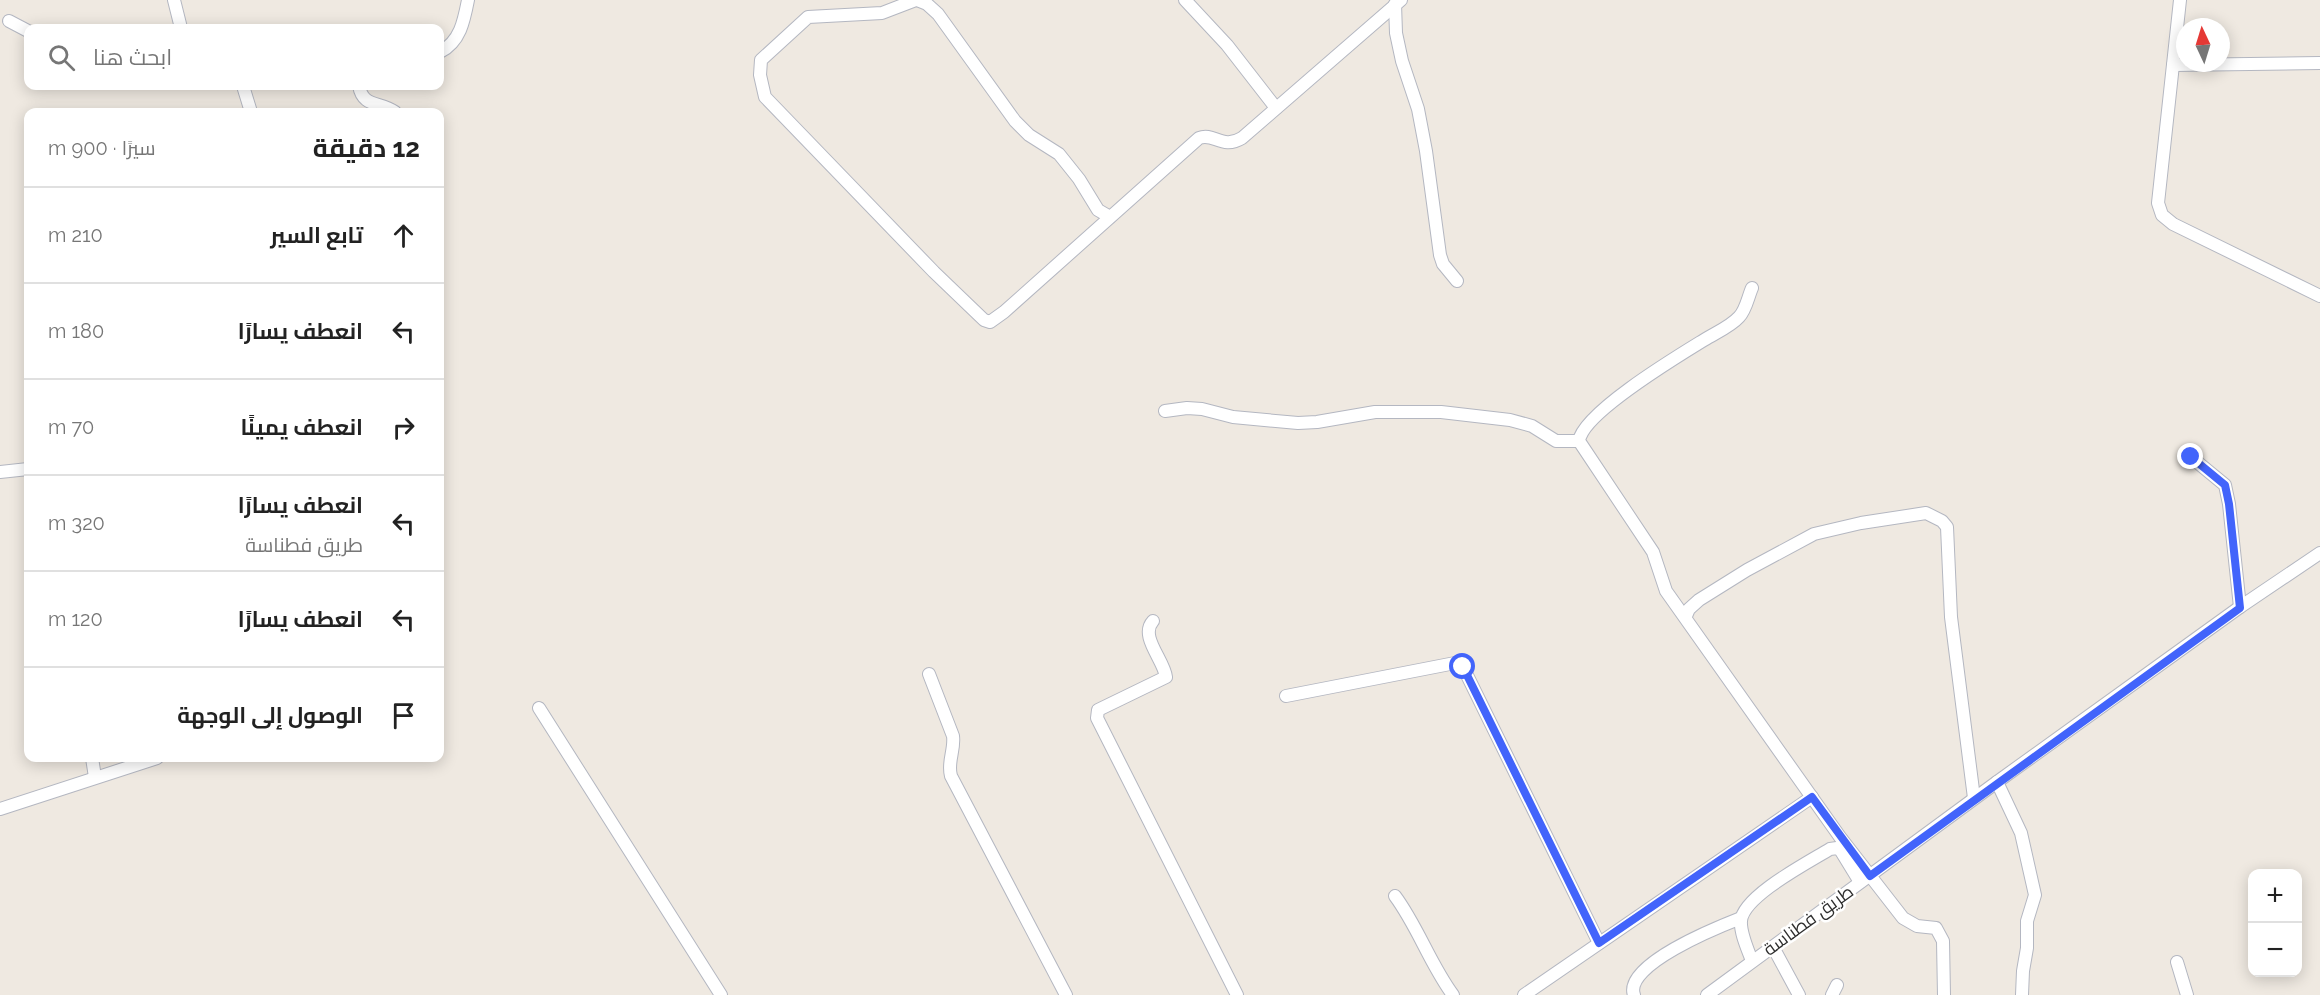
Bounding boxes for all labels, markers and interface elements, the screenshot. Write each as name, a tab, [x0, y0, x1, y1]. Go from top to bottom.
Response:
north arrow	[2176, 18, 2230, 72]
search box	[24, 24, 444, 90]
icon: search	[45, 41, 78, 74]
text: ابحث هنا	[93, 44, 172, 70]
text: 12 دقيقة	[313, 133, 420, 163]
text: سيرًا · 900 m	[48, 136, 155, 160]
icon: ahead	[387, 219, 420, 252]
text: تابع السير	[270, 222, 363, 248]
text: 210 m	[48, 223, 103, 247]
icon: left	[387, 315, 420, 348]
text: انعطف يسارًا	[238, 318, 363, 344]
text: 180 m	[48, 319, 104, 343]
icon: right	[387, 411, 420, 444]
text: انعطف يمينًا	[240, 414, 363, 440]
text: 70 m	[48, 415, 94, 439]
route end	[2177, 443, 2203, 469]
text: انعطف يسارًا	[238, 492, 363, 518]
icon: left	[387, 507, 420, 540]
text: 320 m	[48, 511, 105, 535]
text: طريق فطناسة	[245, 533, 363, 557]
icon: left	[387, 603, 420, 636]
text: انعطف يسارًا	[238, 606, 363, 632]
text: 120 m	[48, 607, 103, 631]
route start	[1449, 653, 1475, 679]
icon: arrive	[387, 699, 420, 732]
text: الوصول إلى الوجهة	[177, 702, 363, 728]
map controls	[2248, 869, 2302, 977]
button: +	[2248, 869, 2302, 923]
street label: طريق فطناسة	[1759, 880, 1858, 961]
button: −	[2248, 923, 2302, 977]

